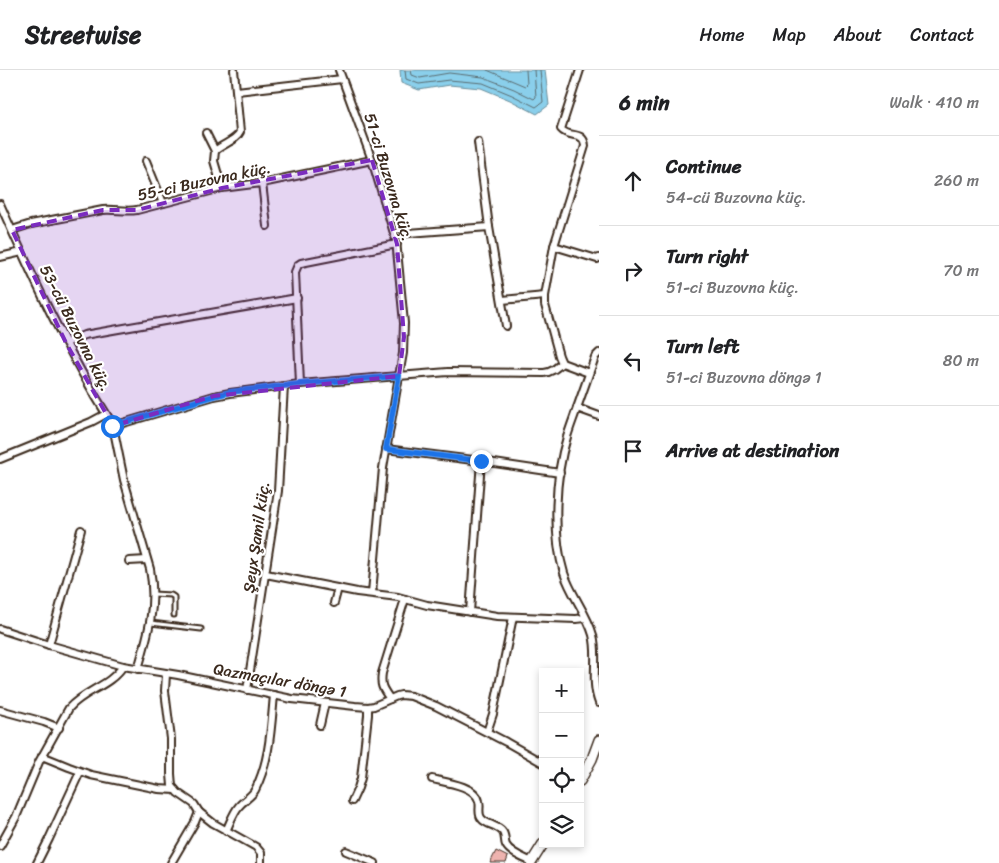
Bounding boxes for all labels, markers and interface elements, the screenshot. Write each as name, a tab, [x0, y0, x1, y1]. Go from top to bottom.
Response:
text: Streetwise	[25, 14, 141, 56]
text: Home	[700, 19, 745, 51]
text: Map	[773, 19, 806, 51]
text: About	[834, 19, 882, 51]
text: Contact	[910, 19, 974, 51]
text: 6 min	[619, 84, 670, 122]
text: Walk · 410 m	[890, 88, 979, 117]
street label: 51-ci Buzovna küç.	[356, 109, 422, 245]
text: Continue	[666, 150, 742, 183]
street label: 55-ci Buzovna küç.	[135, 153, 273, 209]
text: 260 m	[934, 166, 979, 195]
icon: ahead	[619, 167, 647, 195]
text: 54-cü Buzovna küç.	[666, 183, 806, 212]
text: Turn right	[666, 240, 748, 273]
text: 70 m	[943, 256, 979, 285]
icon: right	[619, 257, 647, 285]
street label: 53-cü Buzovna küç.	[31, 259, 121, 397]
text: 51-ci Buzovna küç.	[666, 273, 799, 302]
text: Turn left	[666, 330, 739, 363]
text: 80 m	[943, 346, 979, 375]
icon: left	[619, 347, 647, 375]
text: 51-ci Buzovna döngə 1	[666, 363, 822, 392]
route start	[101, 415, 124, 438]
text: Arrive at destination	[666, 434, 839, 467]
icon: arrive	[619, 437, 647, 465]
route end	[470, 450, 493, 473]
street label: Şeyx Şamil küç.	[234, 479, 278, 595]
street label: Qazmaçılar döngə 1	[211, 654, 349, 706]
map controls	[539, 668, 584, 848]
button: +	[539, 668, 584, 713]
button: −	[539, 713, 584, 758]
button: locate	[539, 758, 584, 803]
button: layers	[539, 803, 584, 848]

